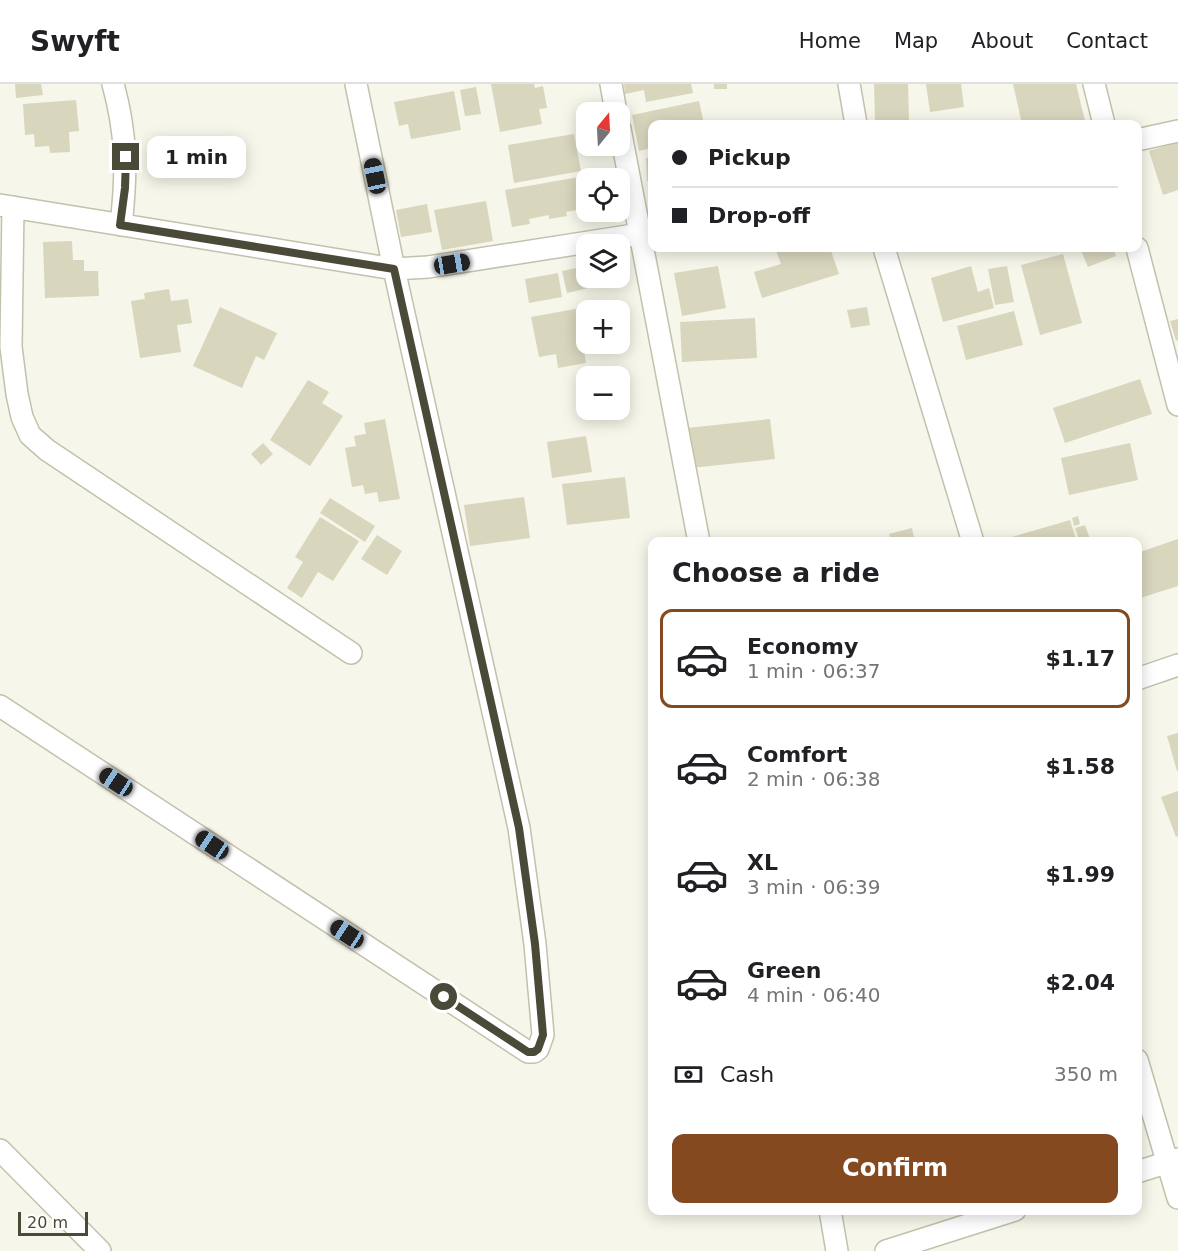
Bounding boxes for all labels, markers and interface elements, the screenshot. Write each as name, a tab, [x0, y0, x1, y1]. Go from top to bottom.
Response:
text: Swyft	[30, 25, 120, 58]
text: Home	[799, 29, 861, 53]
text: Map	[894, 29, 938, 53]
text: About	[971, 29, 1033, 53]
text: Contact	[1066, 29, 1148, 53]
north arrow	[576, 102, 630, 156]
map controls	[576, 102, 630, 420]
callout: 1 min	[147, 136, 246, 178]
route end	[112, 143, 139, 170]
text: 1 min	[165, 145, 228, 169]
text: Pickup	[708, 145, 791, 170]
car	[362, 157, 388, 195]
button: locate	[576, 168, 630, 222]
text: Drop-off	[708, 203, 810, 228]
button: layers	[576, 234, 630, 288]
car	[433, 252, 471, 276]
button: +	[576, 300, 630, 354]
button: −	[576, 366, 630, 420]
text: Choose a ride	[672, 557, 880, 588]
icon: car	[675, 632, 729, 686]
text: Economy	[747, 634, 858, 659]
text: $1.17	[1045, 646, 1115, 671]
text: 1 min · 06:37	[747, 659, 881, 683]
icon: car	[675, 740, 729, 794]
text: Comfort	[747, 742, 847, 767]
text: $1.58	[1045, 754, 1115, 779]
car	[96, 765, 136, 799]
text: 2 min · 06:38	[747, 767, 881, 791]
car	[192, 827, 232, 863]
icon: car	[675, 848, 729, 902]
text: XL	[747, 850, 778, 875]
text: $1.99	[1045, 862, 1115, 887]
text: 3 min · 06:39	[747, 875, 881, 899]
car	[327, 917, 367, 951]
icon: car	[675, 956, 729, 1010]
text: Green	[747, 958, 821, 983]
text: $2.04	[1045, 970, 1115, 995]
route start	[430, 983, 457, 1010]
text: 4 min · 06:40	[747, 983, 881, 1007]
icon: cash	[672, 1058, 705, 1091]
text: Cash	[720, 1062, 774, 1087]
text: 350 m	[1054, 1062, 1118, 1086]
button: Confirm	[672, 1134, 1118, 1203]
scale bar	[18, 1209, 88, 1236]
text: 20 m	[27, 1213, 68, 1232]

